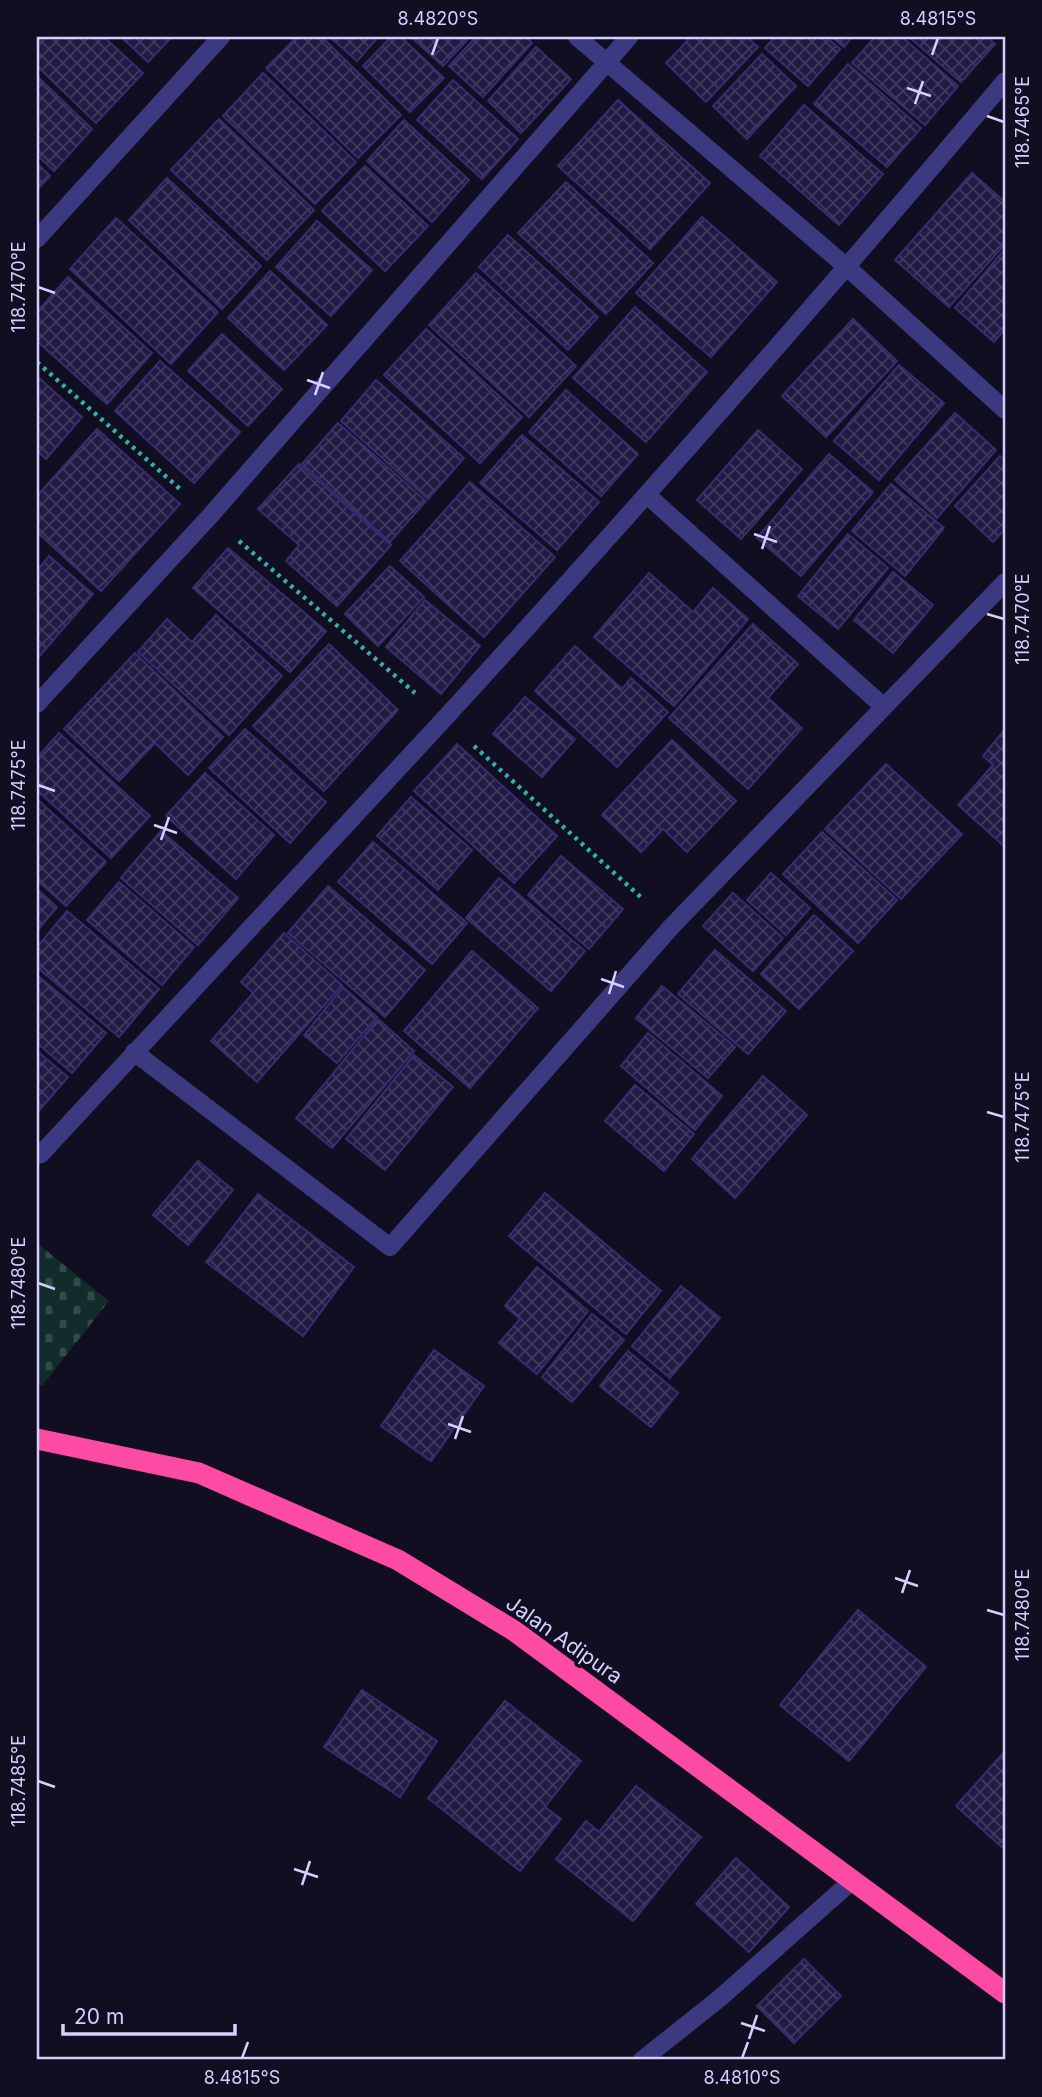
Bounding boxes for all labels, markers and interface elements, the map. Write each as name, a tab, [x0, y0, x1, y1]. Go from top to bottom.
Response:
text: 8.4820°S	[398, 8, 478, 29]
text: 8.4815°S	[900, 8, 976, 29]
text: 118.7465°E	[1012, 76, 1033, 168]
text: 118.7470°E	[8, 241, 29, 333]
text: 118.7470°E	[1012, 573, 1033, 665]
text: 118.7475°E	[8, 739, 29, 831]
text: 118.7475°E	[1012, 1071, 1033, 1163]
text: 118.7480°E	[8, 1237, 29, 1329]
text: 118.7480°E	[1012, 1569, 1033, 1661]
street label: Jalan Adipura	[501, 1590, 627, 1689]
text: 118.7485°E	[8, 1735, 29, 1827]
scale bar	[63, 1992, 234, 2036]
text: 20 m	[74, 2004, 124, 2029]
text: 8.4815°S	[204, 2067, 280, 2088]
text: 8.4810°S	[703, 2067, 781, 2088]

